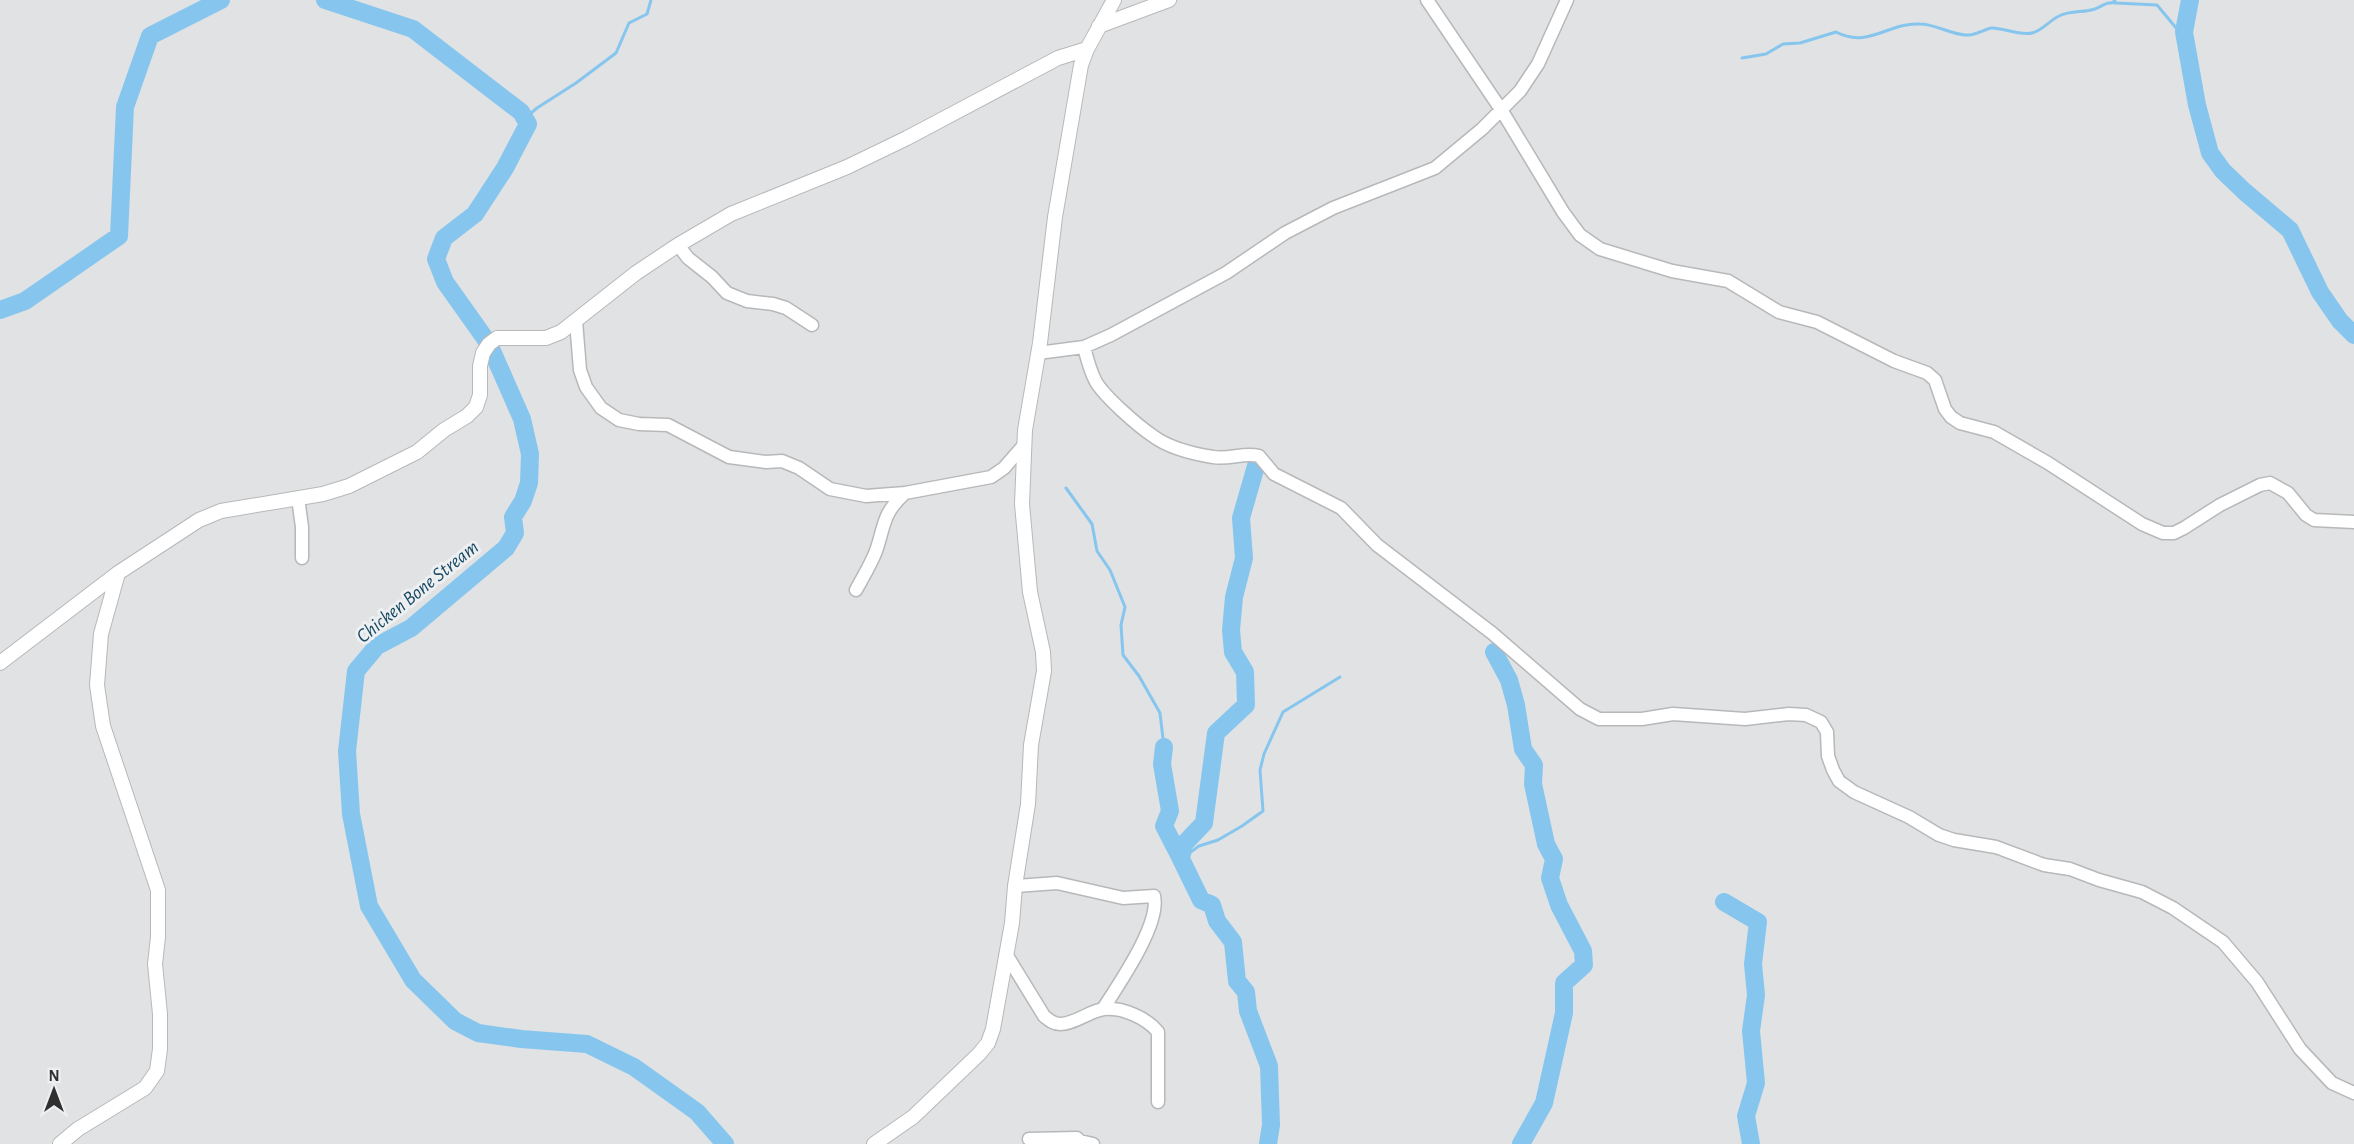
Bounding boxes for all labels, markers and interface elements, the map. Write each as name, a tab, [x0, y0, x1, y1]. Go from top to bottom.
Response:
water label: Chicken Bone Stream	[353, 537, 482, 647]
north arrow	[24, 1060, 84, 1120]
text: N	[48, 1068, 60, 1084]

